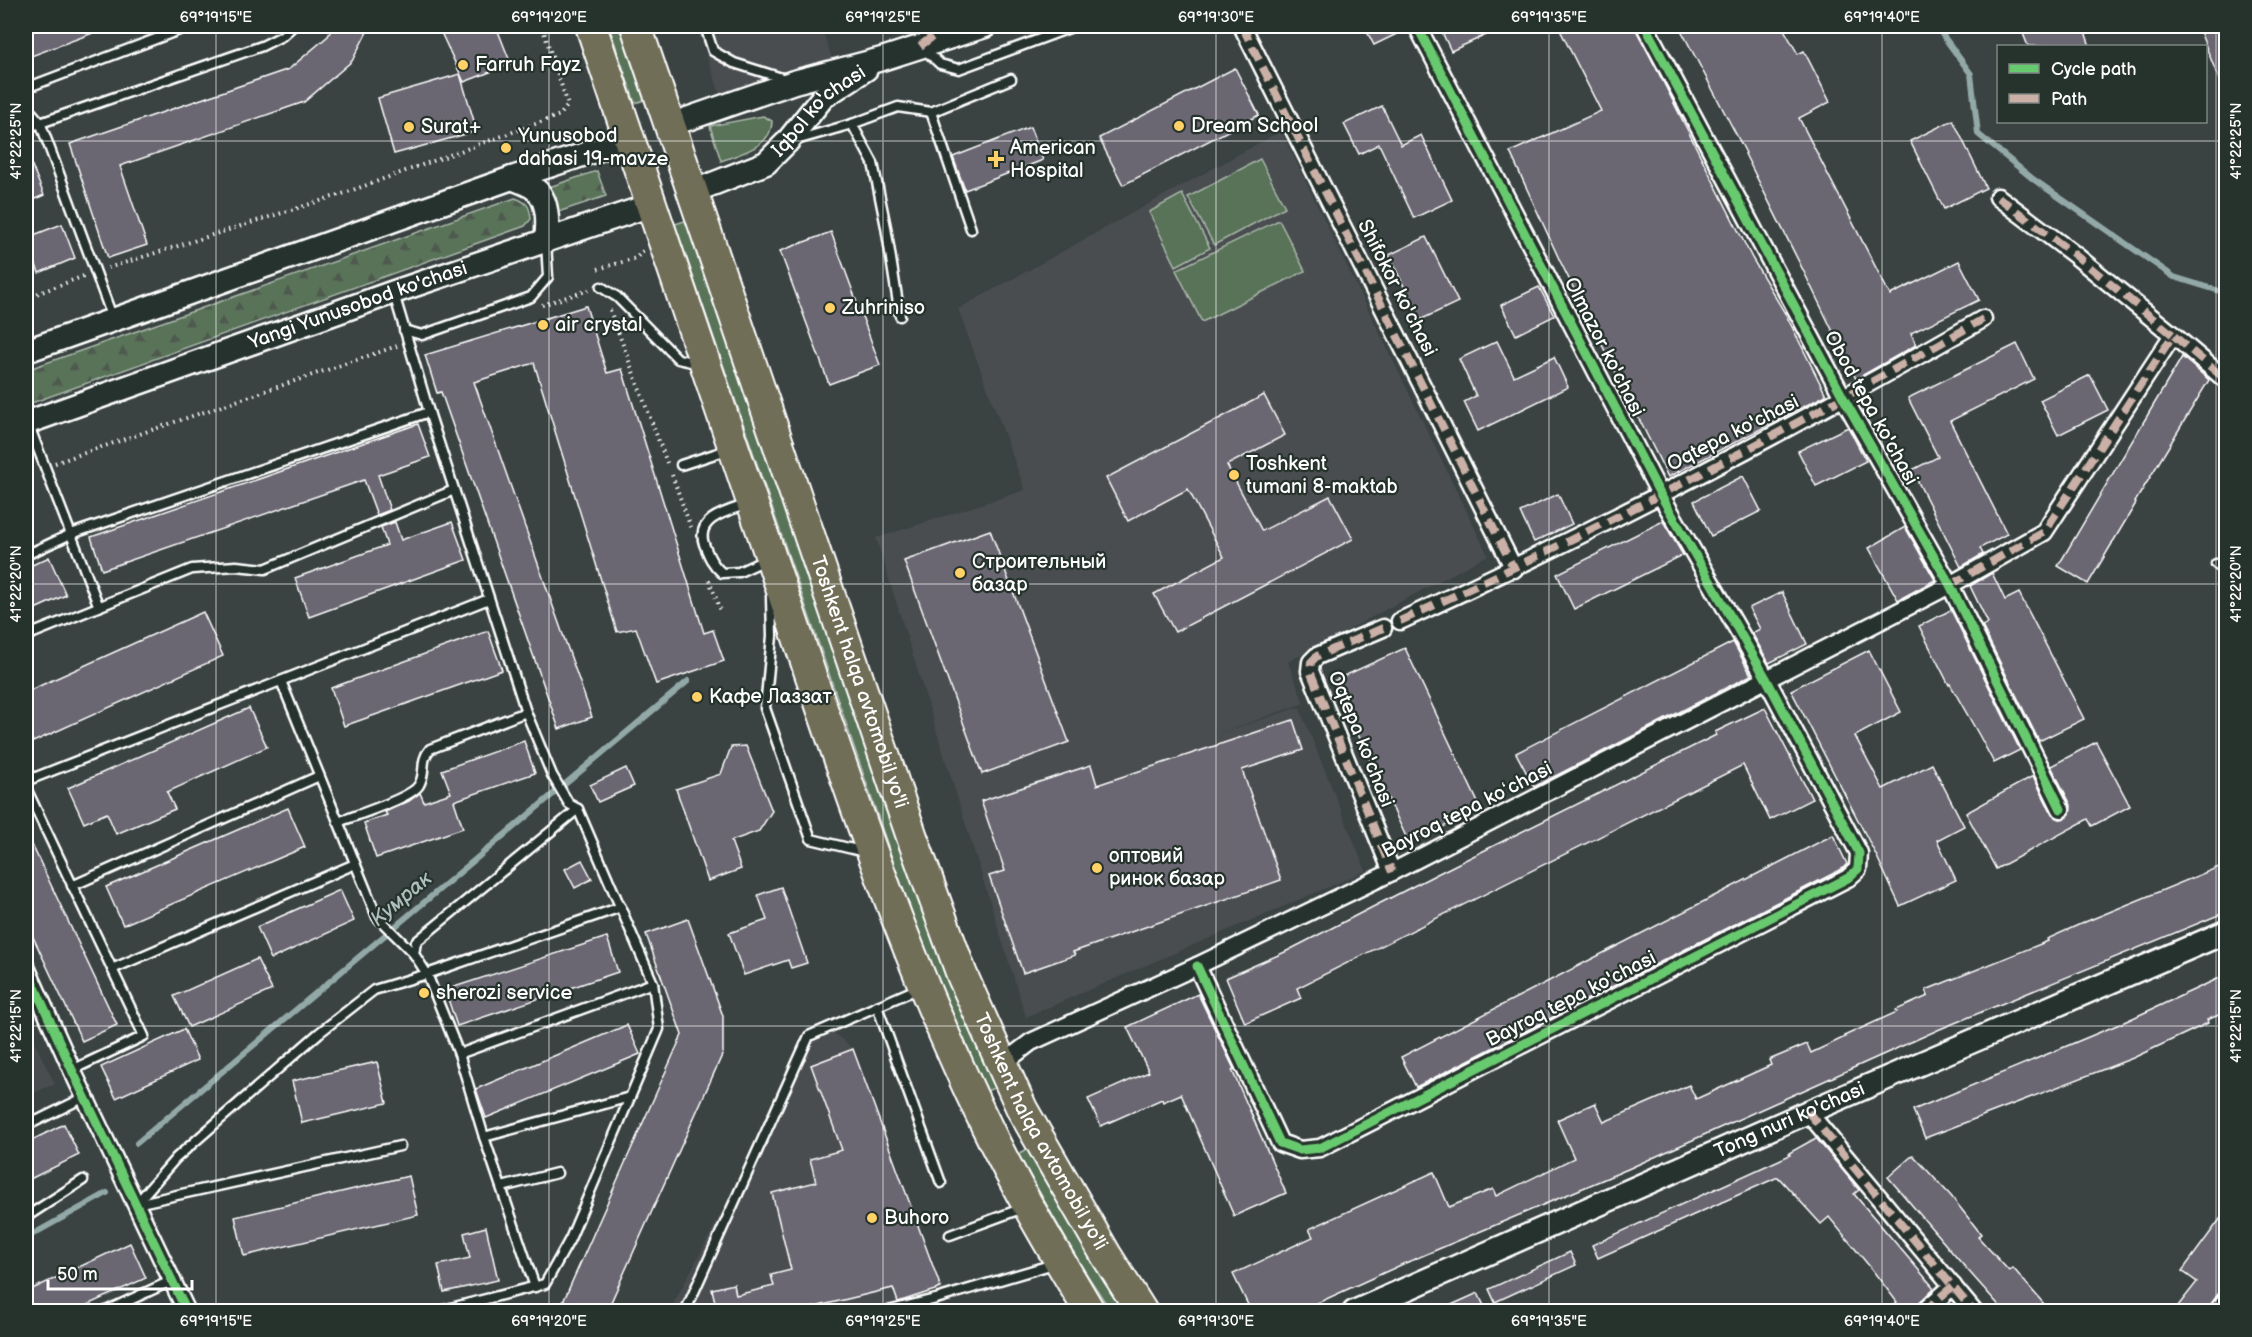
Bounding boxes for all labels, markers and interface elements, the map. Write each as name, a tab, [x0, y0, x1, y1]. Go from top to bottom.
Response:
text: 69°19'15"E	[180, 8, 252, 27]
text: 69°19'20"E	[511, 8, 587, 27]
text: 69°19'25"E	[845, 8, 921, 27]
text: 69°19'30"E	[1178, 8, 1254, 27]
text: 69°19'35"E	[1511, 8, 1587, 27]
text: 69°19'40"E	[1844, 8, 1920, 27]
legend	[1997, 45, 2207, 123]
place label: Farruh Fayz	[475, 53, 581, 77]
marker: Farruh Fayz	[456, 58, 470, 72]
text: Cycle path	[2051, 59, 2137, 80]
street label: Iqbol ko'chasi	[767, 60, 870, 162]
text: Path	[2051, 89, 2087, 110]
text: 41°22'25"N	[7, 102, 26, 180]
text: 41°22'25"N	[2227, 102, 2246, 180]
place label: Dream School	[1191, 114, 1318, 138]
place label: Surat+	[421, 115, 482, 139]
marker: Dream School	[1172, 119, 1186, 133]
marker: Surat+	[402, 120, 416, 134]
place label: Yunusobod dahasi 19-mavze	[517, 124, 668, 171]
place label: American Hospital	[1010, 136, 1096, 183]
marker: Yunusobod dahasi 19-mavze	[499, 141, 513, 155]
marker: American Hospital	[987, 150, 1005, 168]
street label: Shifokor ko'chasi	[1352, 216, 1442, 360]
street label: Yangi Yunusobod ko'chasi	[244, 256, 470, 355]
street label: Olmazor ko'chasi	[1559, 273, 1649, 421]
place label: Zuhriniso	[841, 296, 925, 320]
marker: Zuhriniso	[823, 301, 837, 315]
place label: air crystal	[555, 313, 643, 337]
marker: air crystal	[536, 318, 550, 332]
street label: Obod tepa ko'chasi	[1819, 327, 1923, 489]
street label: Oqtepa ko'chasi	[1663, 389, 1803, 477]
place label: Toshkent tumani 8-maktab	[1246, 452, 1398, 499]
marker: Toshkent tumani 8-maktab	[1227, 468, 1241, 482]
text: 41°22'20"N	[7, 545, 26, 623]
text: 41°22'20"N	[2227, 545, 2246, 623]
place label: Строительный базар	[972, 550, 1107, 597]
street label: Toshkent halqa avtomobil yo'li	[805, 553, 913, 811]
marker: Строительный базар	[953, 566, 967, 580]
street label: Oqtepa ko'chasi	[1323, 667, 1399, 811]
place label: Кафе Лаззат	[709, 685, 833, 709]
marker: Кафе Лаззат	[690, 690, 704, 704]
street label: Bayroq tepa koʻchasi	[1378, 757, 1556, 863]
place label: оптовий ринок базар	[1109, 844, 1225, 891]
marker: оптовий ринок базар	[1090, 861, 1104, 875]
water label: Кумрак	[365, 866, 437, 932]
street label: Bayroq tepa ko'chasi	[1482, 946, 1660, 1052]
place label: sherozi service	[436, 981, 572, 1005]
marker: sherozi service	[417, 986, 431, 1000]
text: 41°22'15"N	[7, 989, 26, 1063]
text: 41°22'15"N	[2227, 989, 2246, 1063]
street label: Toshkent halqa avtomobil yo'li	[969, 1009, 1113, 1255]
street label: Tong nuri ko'chasi	[1711, 1077, 1868, 1164]
place label: Buhoro	[884, 1206, 949, 1230]
marker: Buhoro	[865, 1211, 879, 1225]
scale bar	[48, 1253, 192, 1291]
text: 50 m	[57, 1264, 98, 1285]
text: 69°19'15"E	[180, 1312, 252, 1331]
text: 69°19'20"E	[511, 1312, 587, 1331]
text: 69°19'25"E	[845, 1312, 921, 1331]
text: 69°19'30"E	[1178, 1312, 1254, 1331]
text: 69°19'35"E	[1511, 1312, 1587, 1331]
text: 69°19'40"E	[1844, 1312, 1920, 1331]

